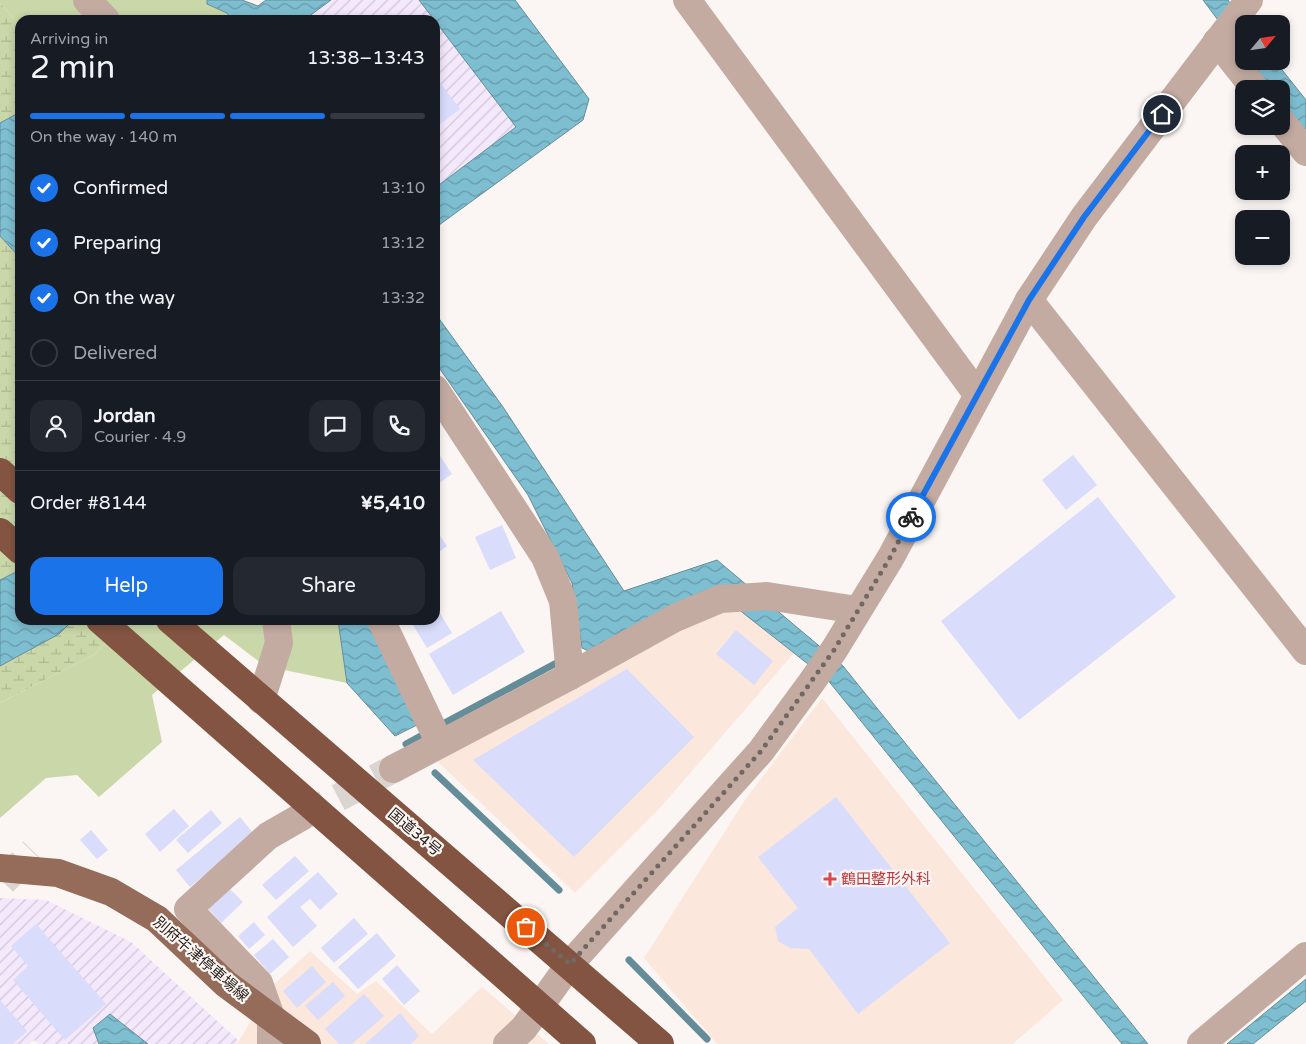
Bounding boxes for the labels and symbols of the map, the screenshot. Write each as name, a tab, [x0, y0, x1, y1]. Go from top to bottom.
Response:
north arrow	[1235, 15, 1290, 70]
pin	[1141, 93, 1183, 135]
courier	[886, 492, 936, 542]
street label: 国道34号	[385, 805, 445, 859]
place label: 鶴田整形外科	[841, 870, 931, 888]
marker: 鶴田整形外科	[823, 872, 837, 886]
pin	[505, 906, 547, 948]
street label: 別府牛津停車場線	[150, 913, 252, 1005]

